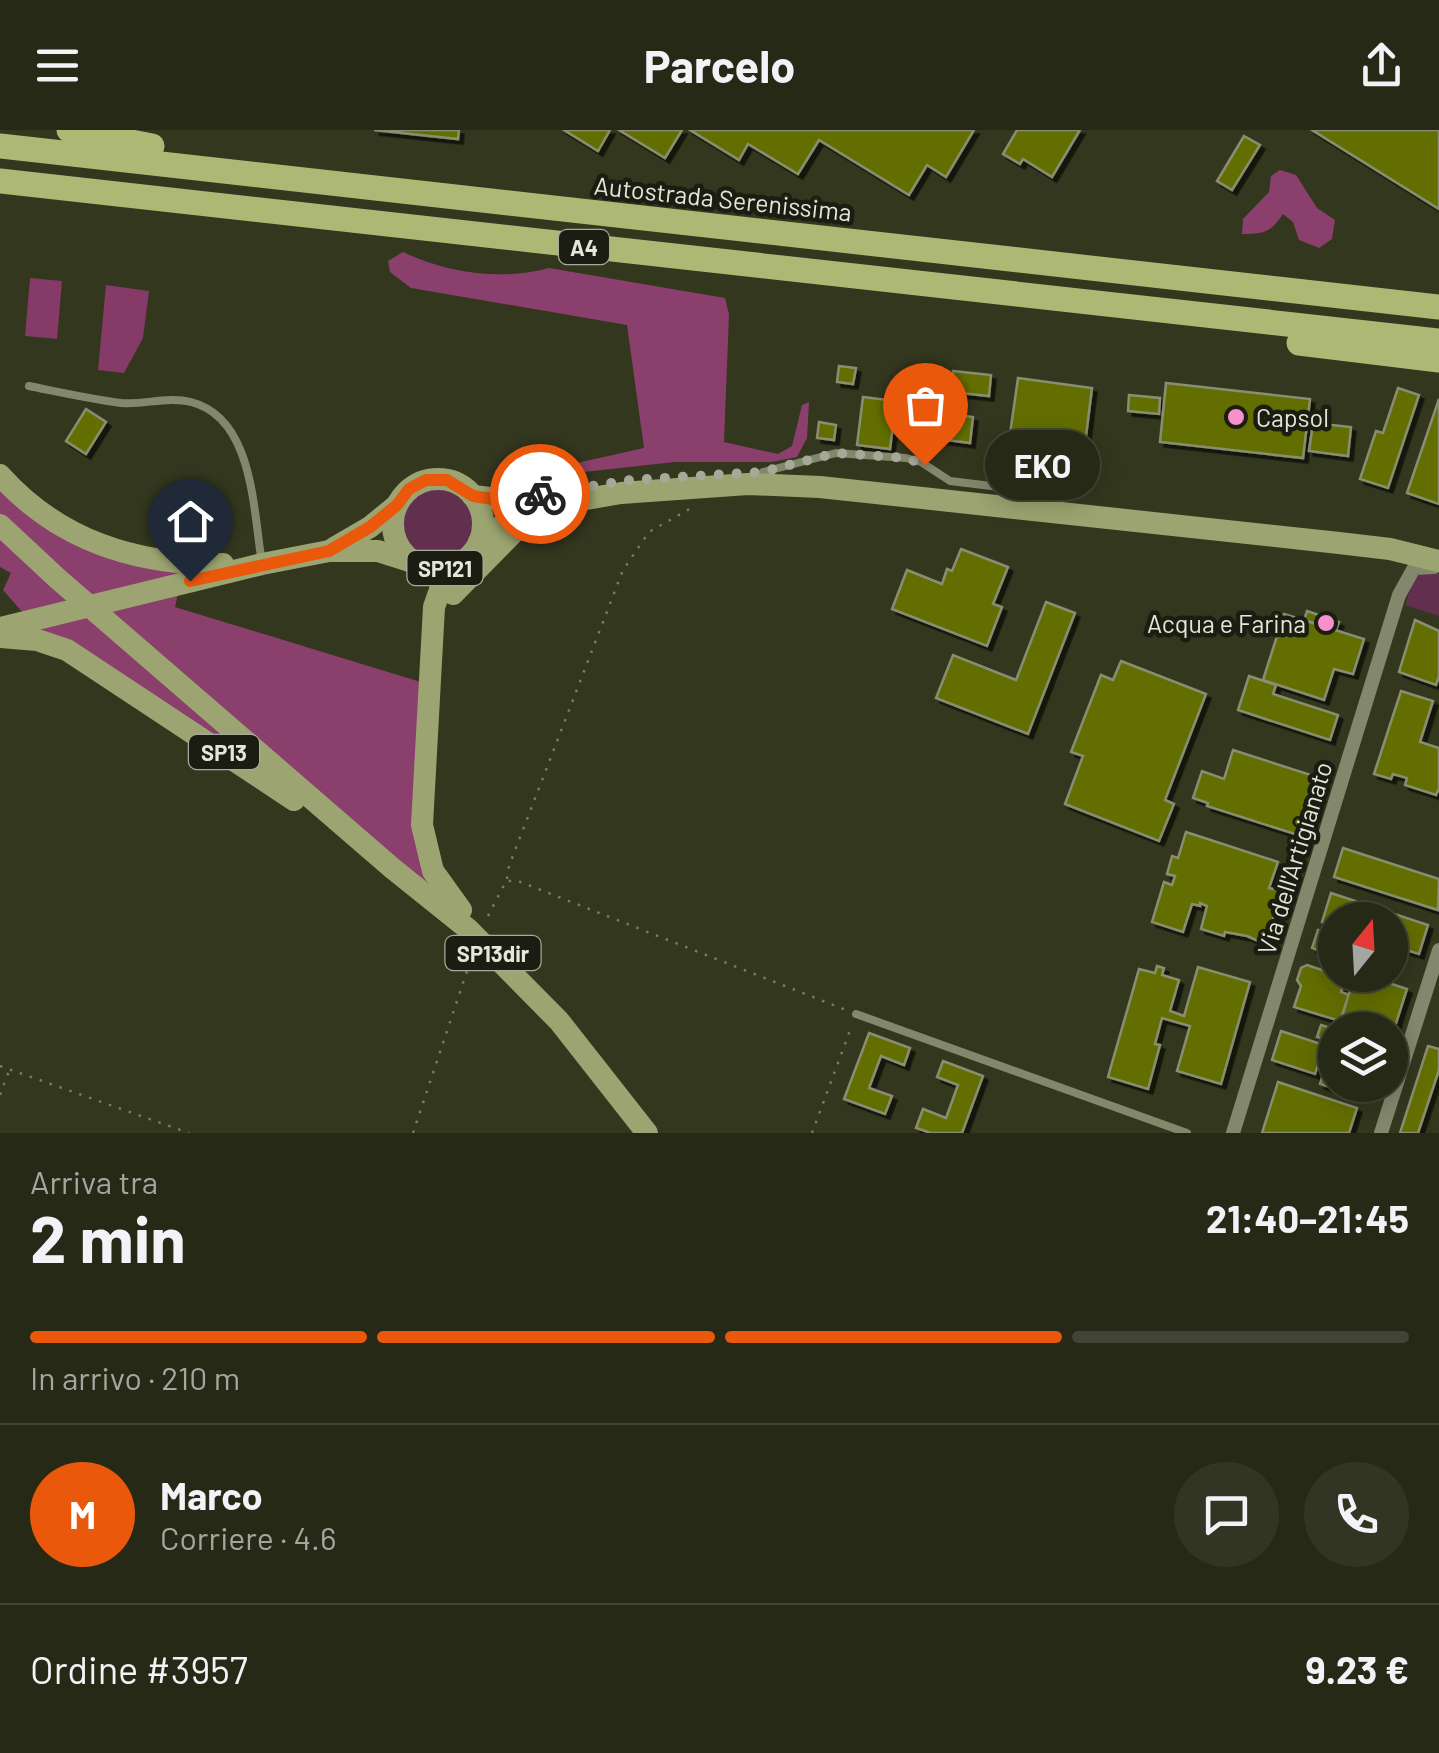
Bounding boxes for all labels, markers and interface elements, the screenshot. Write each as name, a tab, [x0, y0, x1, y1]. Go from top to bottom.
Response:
icon: menu	[30, 38, 85, 93]
text: Parcelo	[644, 38, 795, 92]
icon: share	[1354, 38, 1409, 93]
street label: Autostrada Serenissima	[593, 170, 853, 226]
road number: A4	[559, 230, 609, 264]
pin	[883, 363, 968, 466]
icon: bag	[898, 378, 953, 433]
place label: Capsol	[1256, 402, 1329, 432]
marker: Capsol	[1225, 406, 1247, 428]
callout: EKO	[985, 430, 1100, 500]
courier	[490, 444, 590, 544]
text: EKO	[1014, 446, 1071, 484]
icon: bike	[513, 467, 568, 522]
pin	[148, 479, 233, 582]
icon: home	[163, 494, 218, 549]
road number: SP121	[408, 551, 482, 585]
place label: Acqua e Farina	[1147, 608, 1306, 638]
marker: Acqua e Farina	[1315, 612, 1337, 634]
road number: SP13	[189, 735, 259, 769]
street label: Via dell'Artigianato	[1250, 758, 1338, 958]
north arrow	[1318, 902, 1408, 992]
map controls	[1318, 902, 1408, 1102]
road number: SP13dir	[446, 936, 540, 970]
button: layers	[1318, 1012, 1408, 1102]
text: Arriva tra	[30, 1162, 158, 1200]
text: 21:40–21:45	[1206, 1195, 1409, 1241]
text: 2 min	[30, 1198, 186, 1276]
text: In arrivo · 210 m	[30, 1358, 240, 1396]
button: chat	[1174, 1462, 1279, 1567]
button: phone	[1304, 1462, 1409, 1567]
text: Marco	[160, 1472, 263, 1518]
text: M	[69, 1491, 96, 1537]
text: Corriere · 4.6	[160, 1518, 336, 1556]
text: Ordine #3957	[30, 1646, 248, 1692]
text: 9.23 €	[1306, 1646, 1409, 1692]

